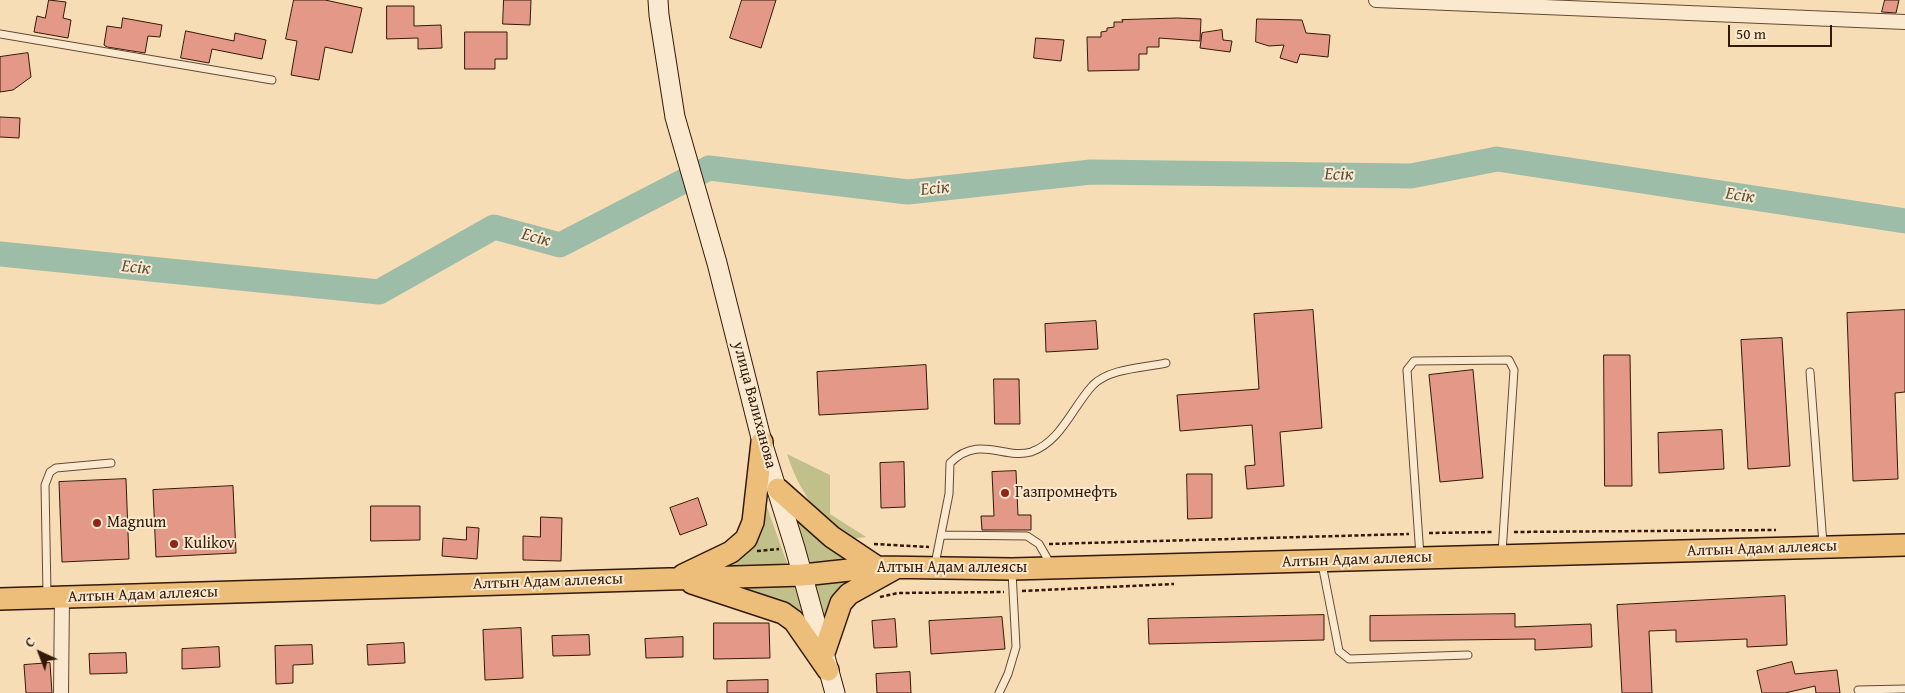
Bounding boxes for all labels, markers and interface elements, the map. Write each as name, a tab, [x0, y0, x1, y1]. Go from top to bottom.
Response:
scale bar	[1730, 15, 1834, 47]
text: 50 m	[1736, 23, 1766, 44]
water label: Есік	[1324, 164, 1354, 186]
water label: Есік	[919, 177, 951, 201]
water label: Есік	[1724, 183, 1756, 209]
water label: Есік	[519, 224, 553, 252]
water label: Есік	[120, 256, 152, 280]
street label: улица Валиханова	[728, 340, 780, 470]
place label: Газпромнефть	[1015, 483, 1117, 503]
marker: Газпромнефть	[999, 487, 1011, 499]
place label: Magnum	[107, 513, 166, 533]
marker: Magnum	[91, 517, 103, 529]
place label: Kulikov	[184, 534, 235, 554]
street label: Алтын Адам аллеясы	[1687, 537, 1837, 561]
marker: Kulikov	[168, 538, 180, 550]
street label: Алтын Адам аллеясы	[1282, 548, 1432, 572]
street label: Алтын Адам аллеясы	[877, 558, 1027, 578]
street label: Алтын Адам аллеясы	[473, 570, 623, 594]
street label: Алтын Адам аллеясы	[68, 583, 218, 607]
north arrow	[15, 628, 65, 678]
text: С	[20, 632, 39, 652]

